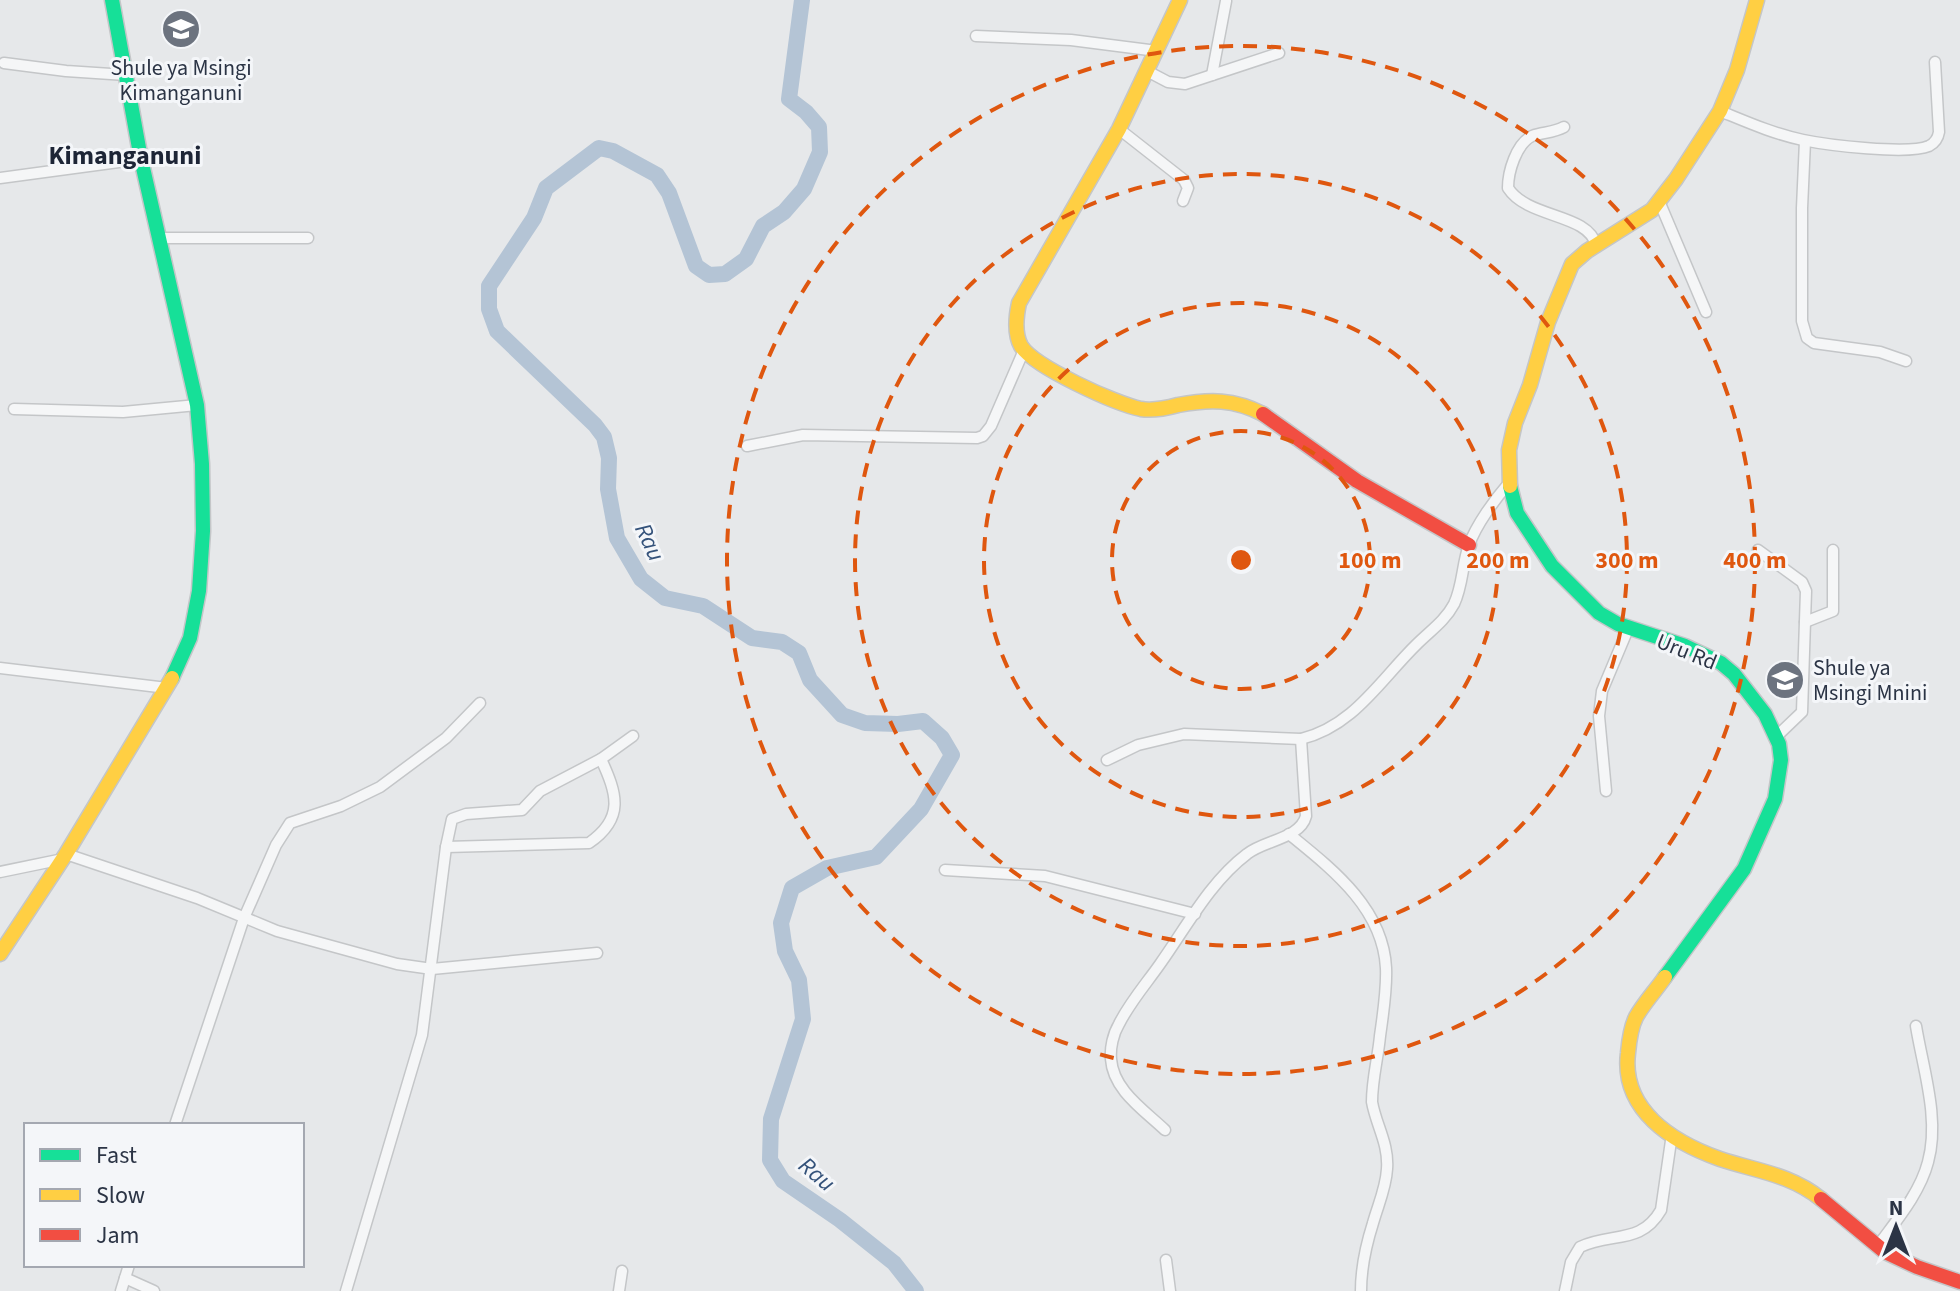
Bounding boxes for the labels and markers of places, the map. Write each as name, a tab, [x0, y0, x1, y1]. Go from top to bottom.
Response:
school or university icon: Shule ya Msingi Kimanganuni	[160, 8, 202, 50]
place label: Shule ya Msingi Kimanganuni	[110, 52, 252, 109]
centre of rings	[1227, 546, 1255, 574]
place label: Shule ya Msingi Mnini	[1813, 652, 1927, 709]
school or university icon: Shule ya Msingi Mnini	[1764, 659, 1806, 701]

